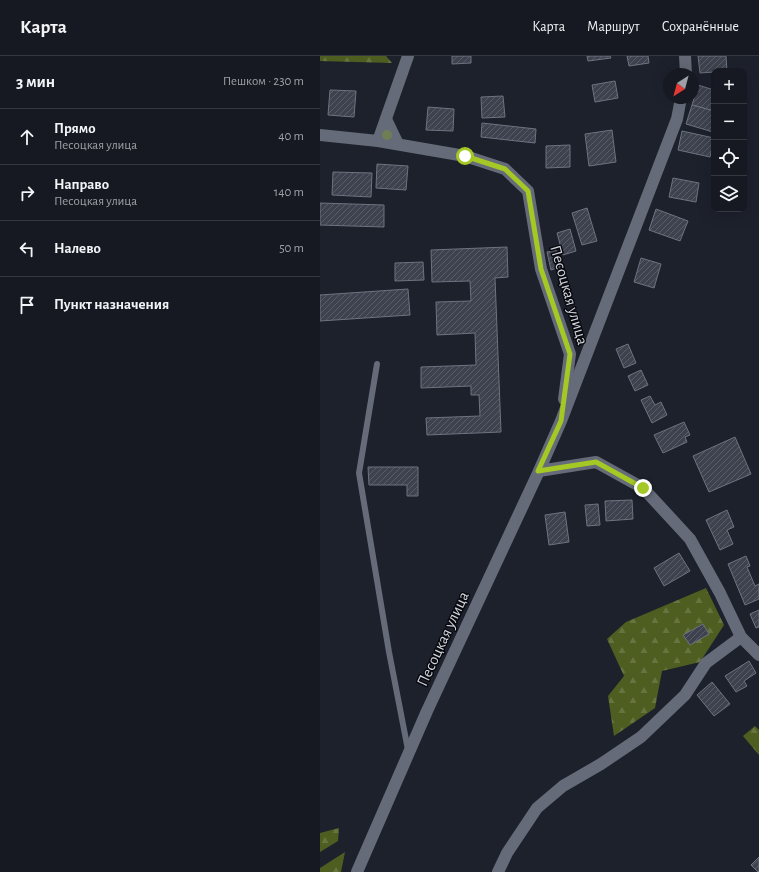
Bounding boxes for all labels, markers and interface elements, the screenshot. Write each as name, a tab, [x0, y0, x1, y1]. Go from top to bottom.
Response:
text: Карта	[20, 18, 67, 37]
text: Карта	[532, 20, 565, 34]
text: Маршрут	[587, 20, 640, 34]
text: Сохранённые	[662, 20, 739, 34]
north arrow	[663, 68, 699, 104]
map controls	[711, 68, 747, 212]
button: +	[711, 68, 747, 104]
text: 3 мин	[16, 73, 55, 90]
text: Пешком · 230 m	[223, 75, 304, 88]
button: −	[711, 104, 747, 140]
text: Прямо	[54, 121, 96, 136]
icon: ahead	[16, 126, 38, 148]
text: 40 m	[278, 130, 304, 143]
text: Песоцкая улица	[54, 139, 137, 152]
button: locate	[711, 140, 747, 176]
route start	[456, 147, 474, 165]
button: layers	[711, 176, 747, 212]
text: Направо	[54, 177, 109, 192]
icon: right	[16, 182, 38, 204]
text: 140 m	[274, 186, 304, 199]
text: Песоцкая улица	[54, 195, 137, 208]
icon: left	[16, 238, 38, 260]
text: Налево	[54, 241, 101, 256]
text: 50 m	[279, 242, 304, 255]
street label: Песоцкая улица	[546, 244, 591, 347]
icon: arrive	[16, 294, 38, 316]
text: Пункт назначения	[54, 297, 169, 312]
route end	[634, 479, 652, 497]
street label: Песоцкая улица	[414, 589, 473, 689]

